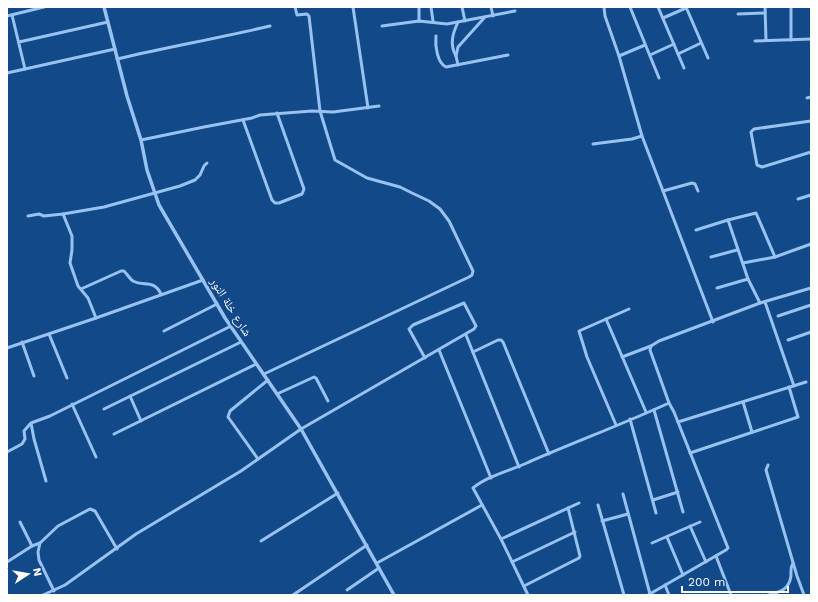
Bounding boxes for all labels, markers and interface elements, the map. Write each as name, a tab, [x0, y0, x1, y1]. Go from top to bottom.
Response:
street label: شارع خلة النور	[206, 274, 255, 339]
north arrow	[8, 554, 48, 594]
text: N	[30, 567, 44, 577]
scale bar	[682, 568, 788, 594]
text: 200 m	[688, 575, 725, 589]

